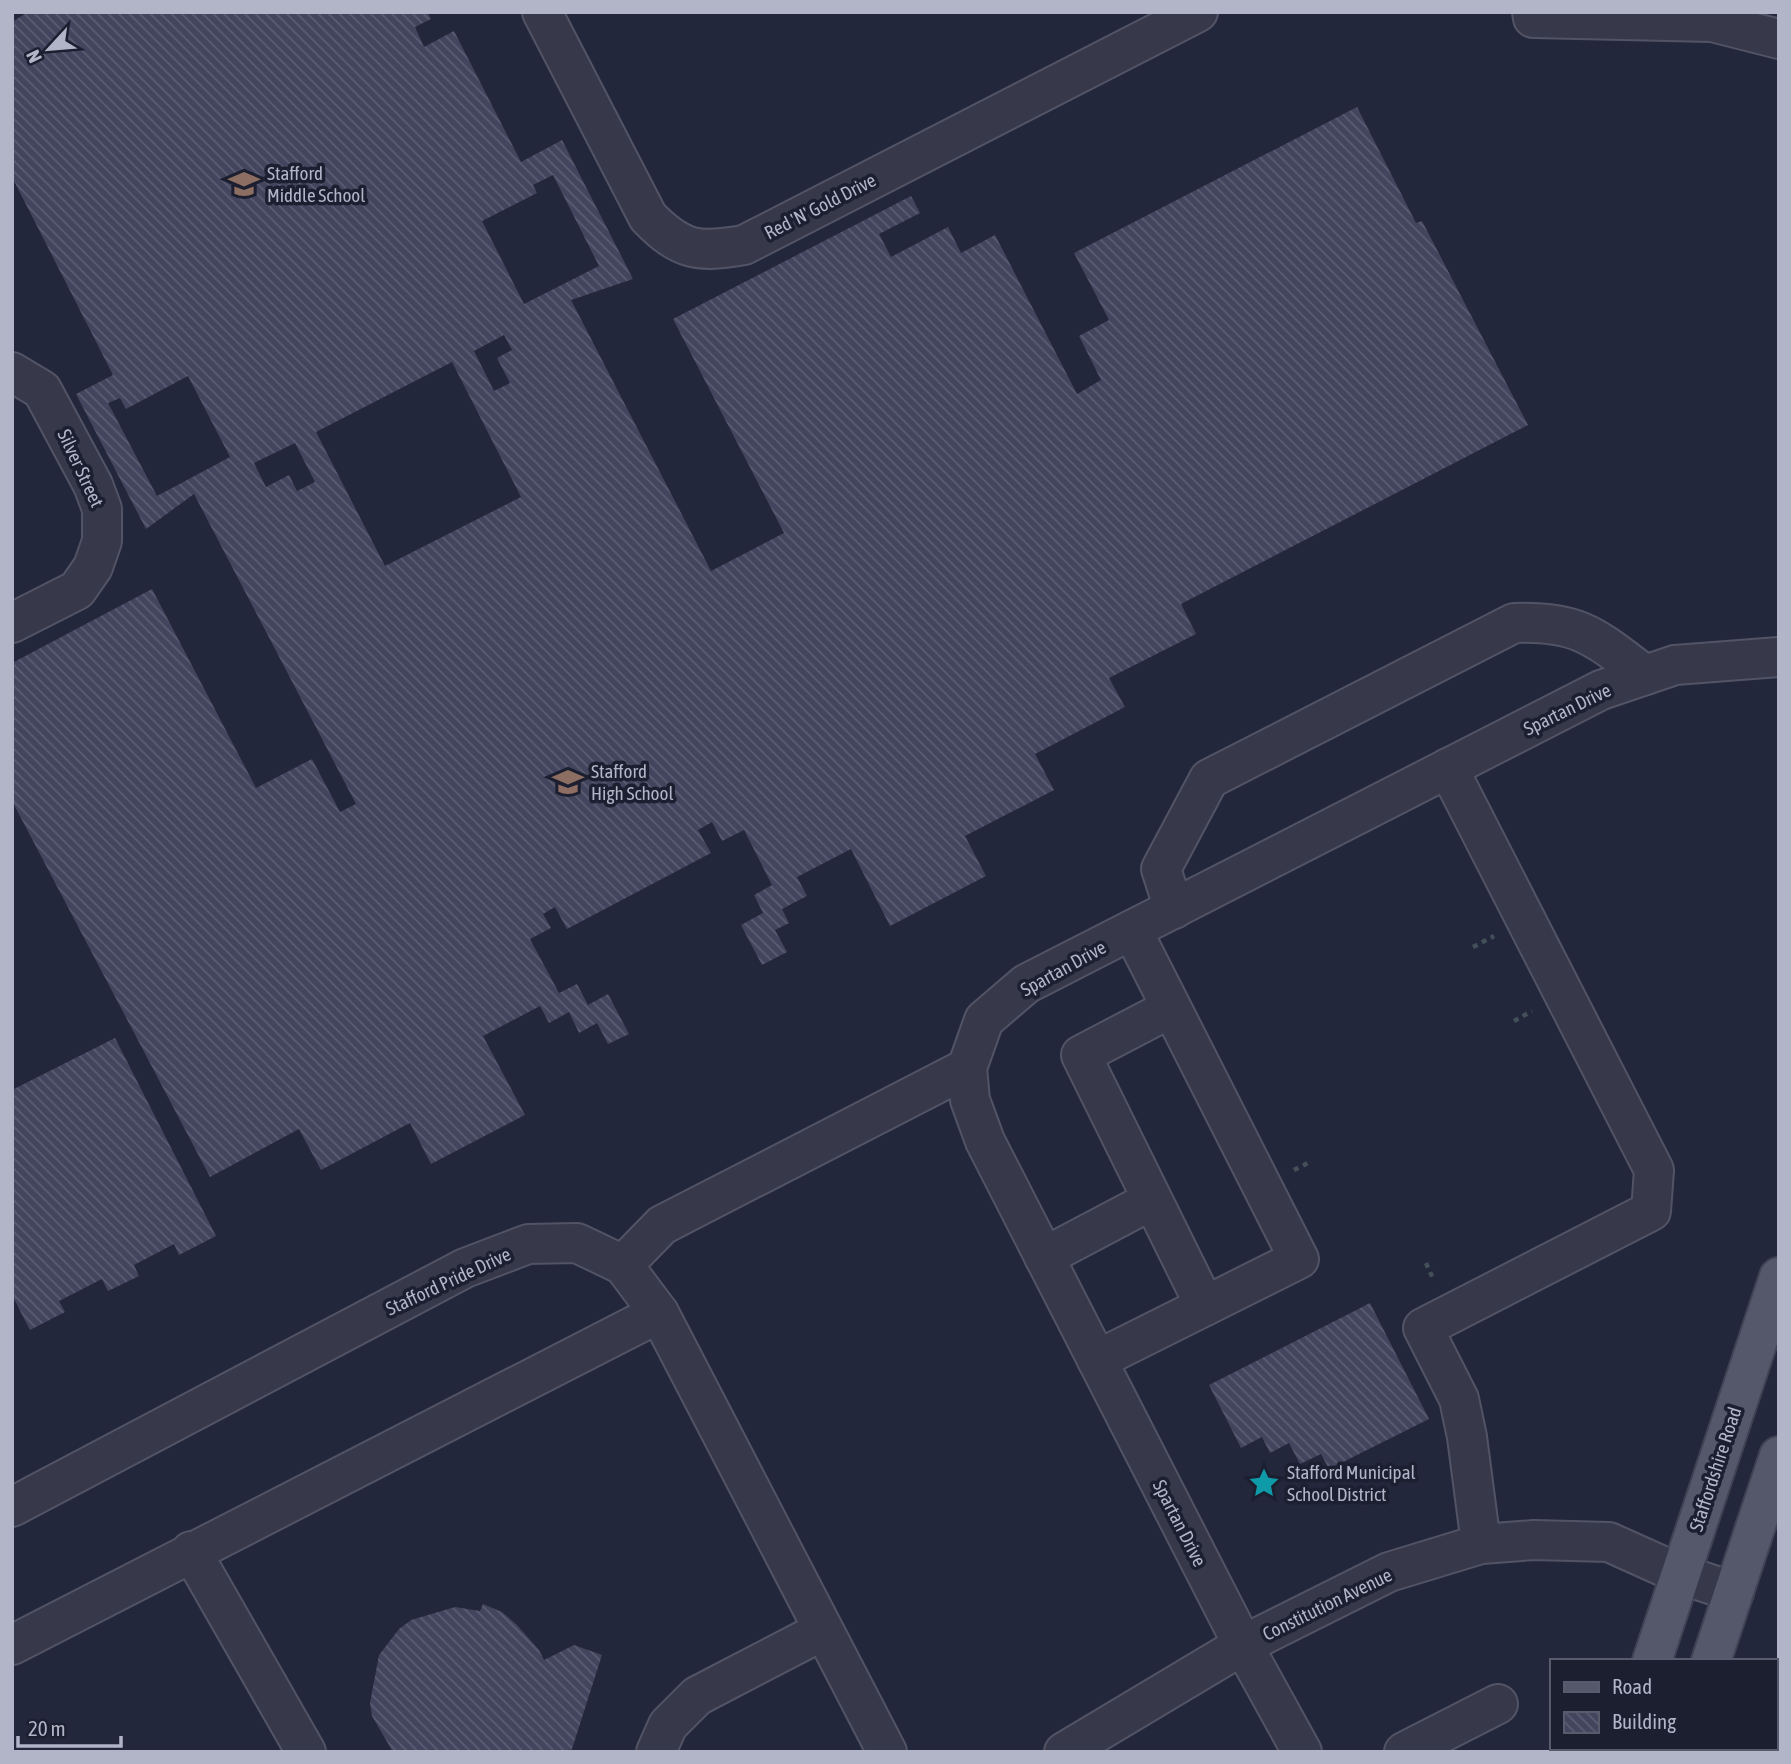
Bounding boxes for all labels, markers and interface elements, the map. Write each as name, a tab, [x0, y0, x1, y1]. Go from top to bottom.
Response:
north arrow	[14, 14, 84, 84]
text: N	[21, 47, 46, 66]
place label: Stafford Middle School	[267, 162, 365, 206]
school or university icon: Stafford Middle School	[227, 167, 261, 201]
street label: Red 'N' Gold Drive	[761, 168, 879, 244]
street label: Silver Street	[53, 426, 109, 510]
street label: Spartan Drive	[1520, 678, 1614, 740]
place label: Stafford High School	[591, 760, 674, 804]
school or university icon: Stafford High School	[551, 765, 585, 799]
street label: Spartan Drive	[1016, 936, 1110, 1000]
street label: Stafford Pride Drive	[382, 1242, 514, 1320]
street label: Staffordshire Road	[1685, 1404, 1745, 1534]
place label: Stafford Municipal School District	[1287, 1461, 1416, 1505]
place icon: Stafford Municipal School District	[1247, 1466, 1281, 1500]
street label: Spartan Drive	[1149, 1476, 1211, 1570]
street label: Constitution Avenue	[1259, 1563, 1395, 1645]
legend	[1550, 1659, 1777, 1750]
text: Road	[1612, 1674, 1652, 1698]
scale bar	[18, 1704, 121, 1748]
text: Building	[1612, 1709, 1676, 1733]
text: 20 m	[28, 1716, 66, 1740]

